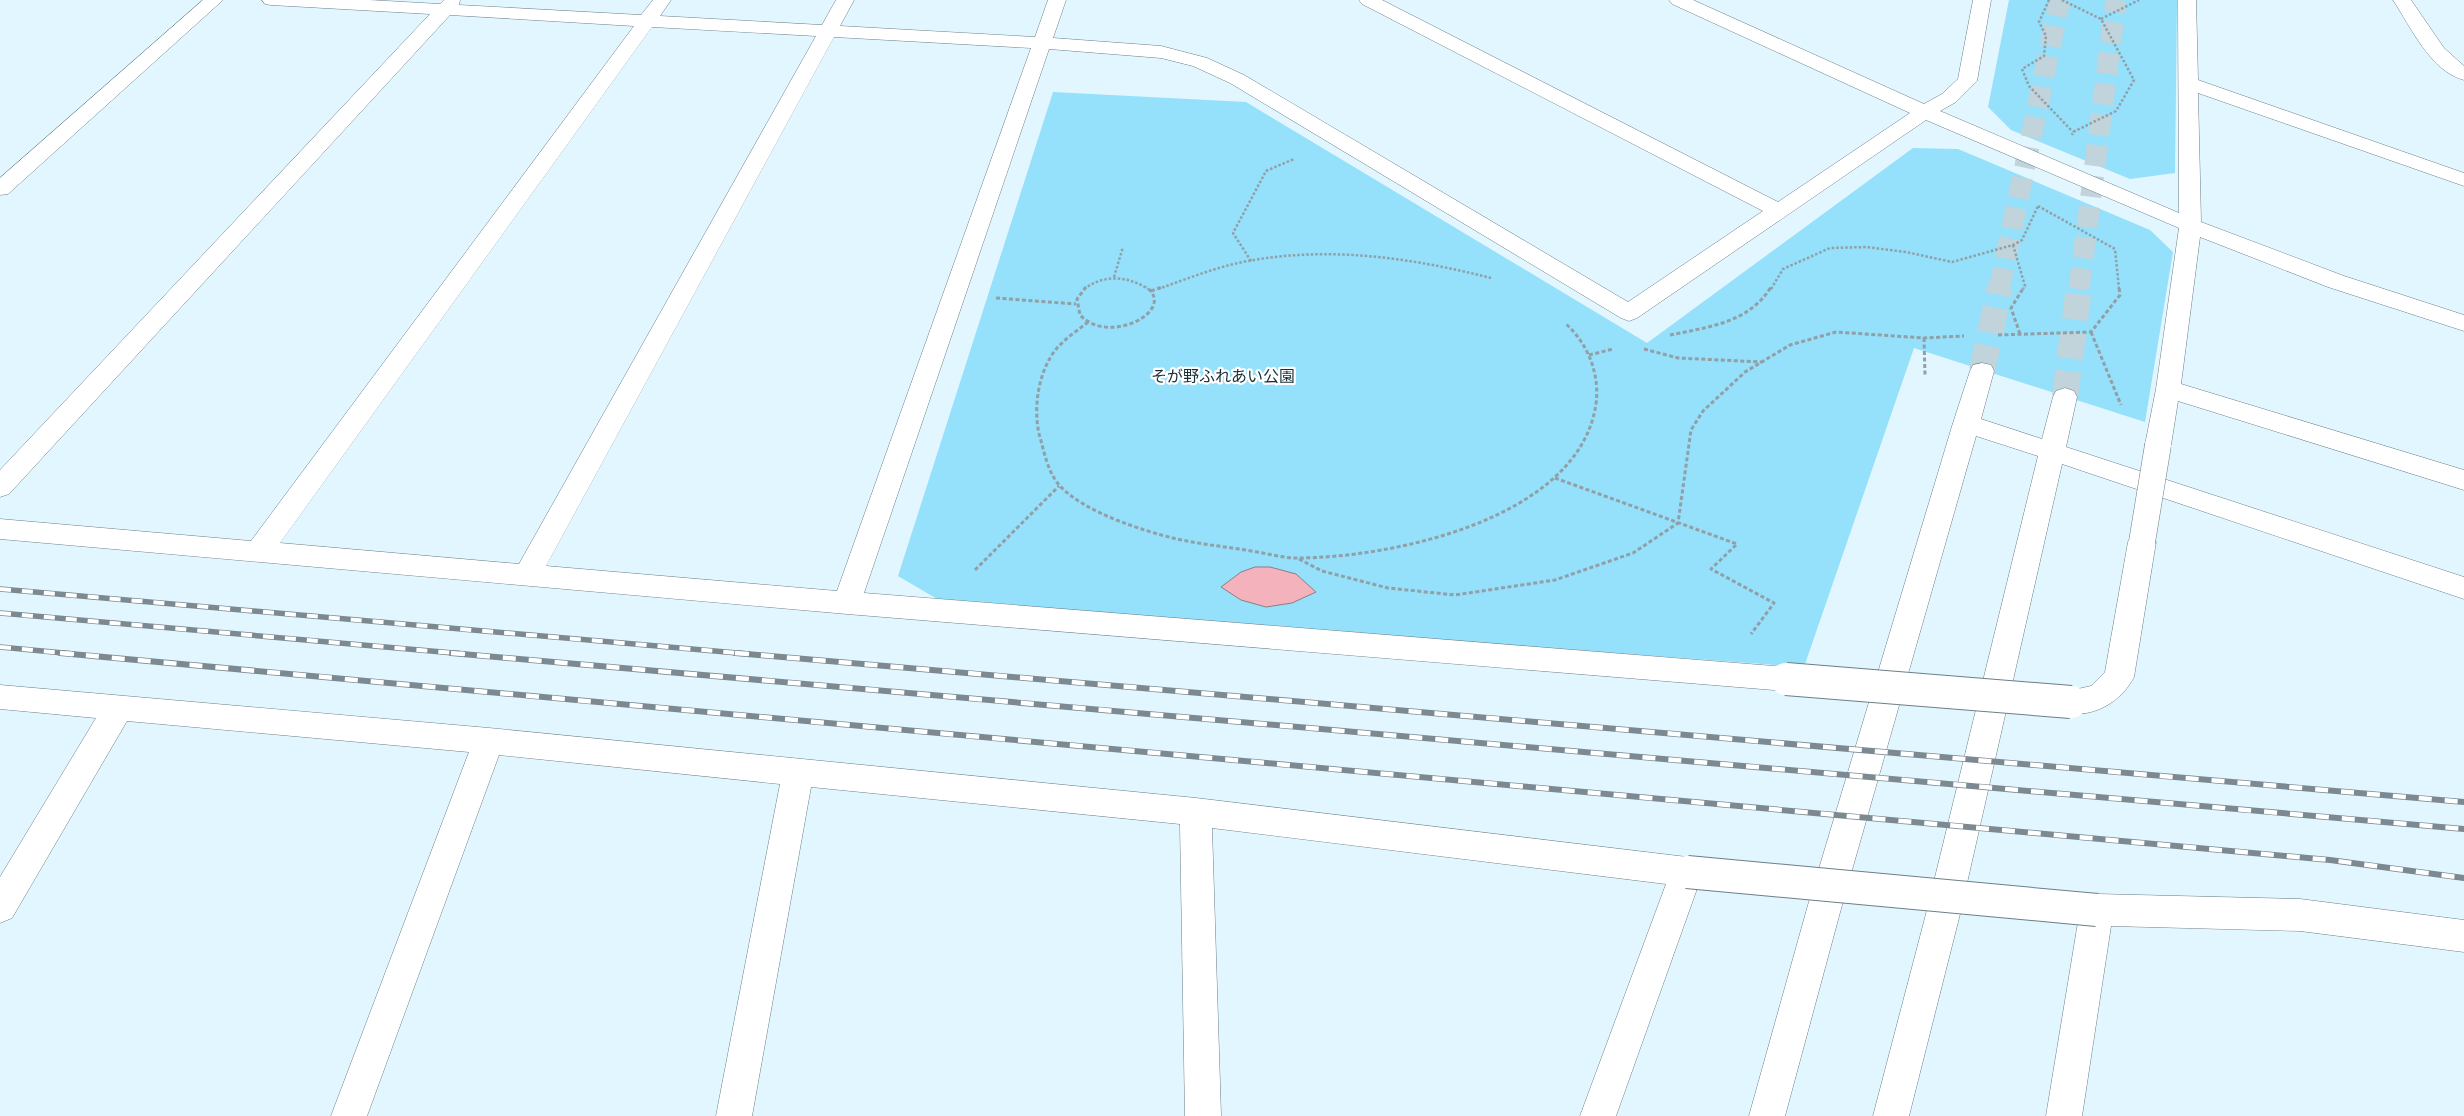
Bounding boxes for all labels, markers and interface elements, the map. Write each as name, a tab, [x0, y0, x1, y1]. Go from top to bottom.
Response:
park label: そが野ふれあい公園	[1151, 367, 1295, 386]

